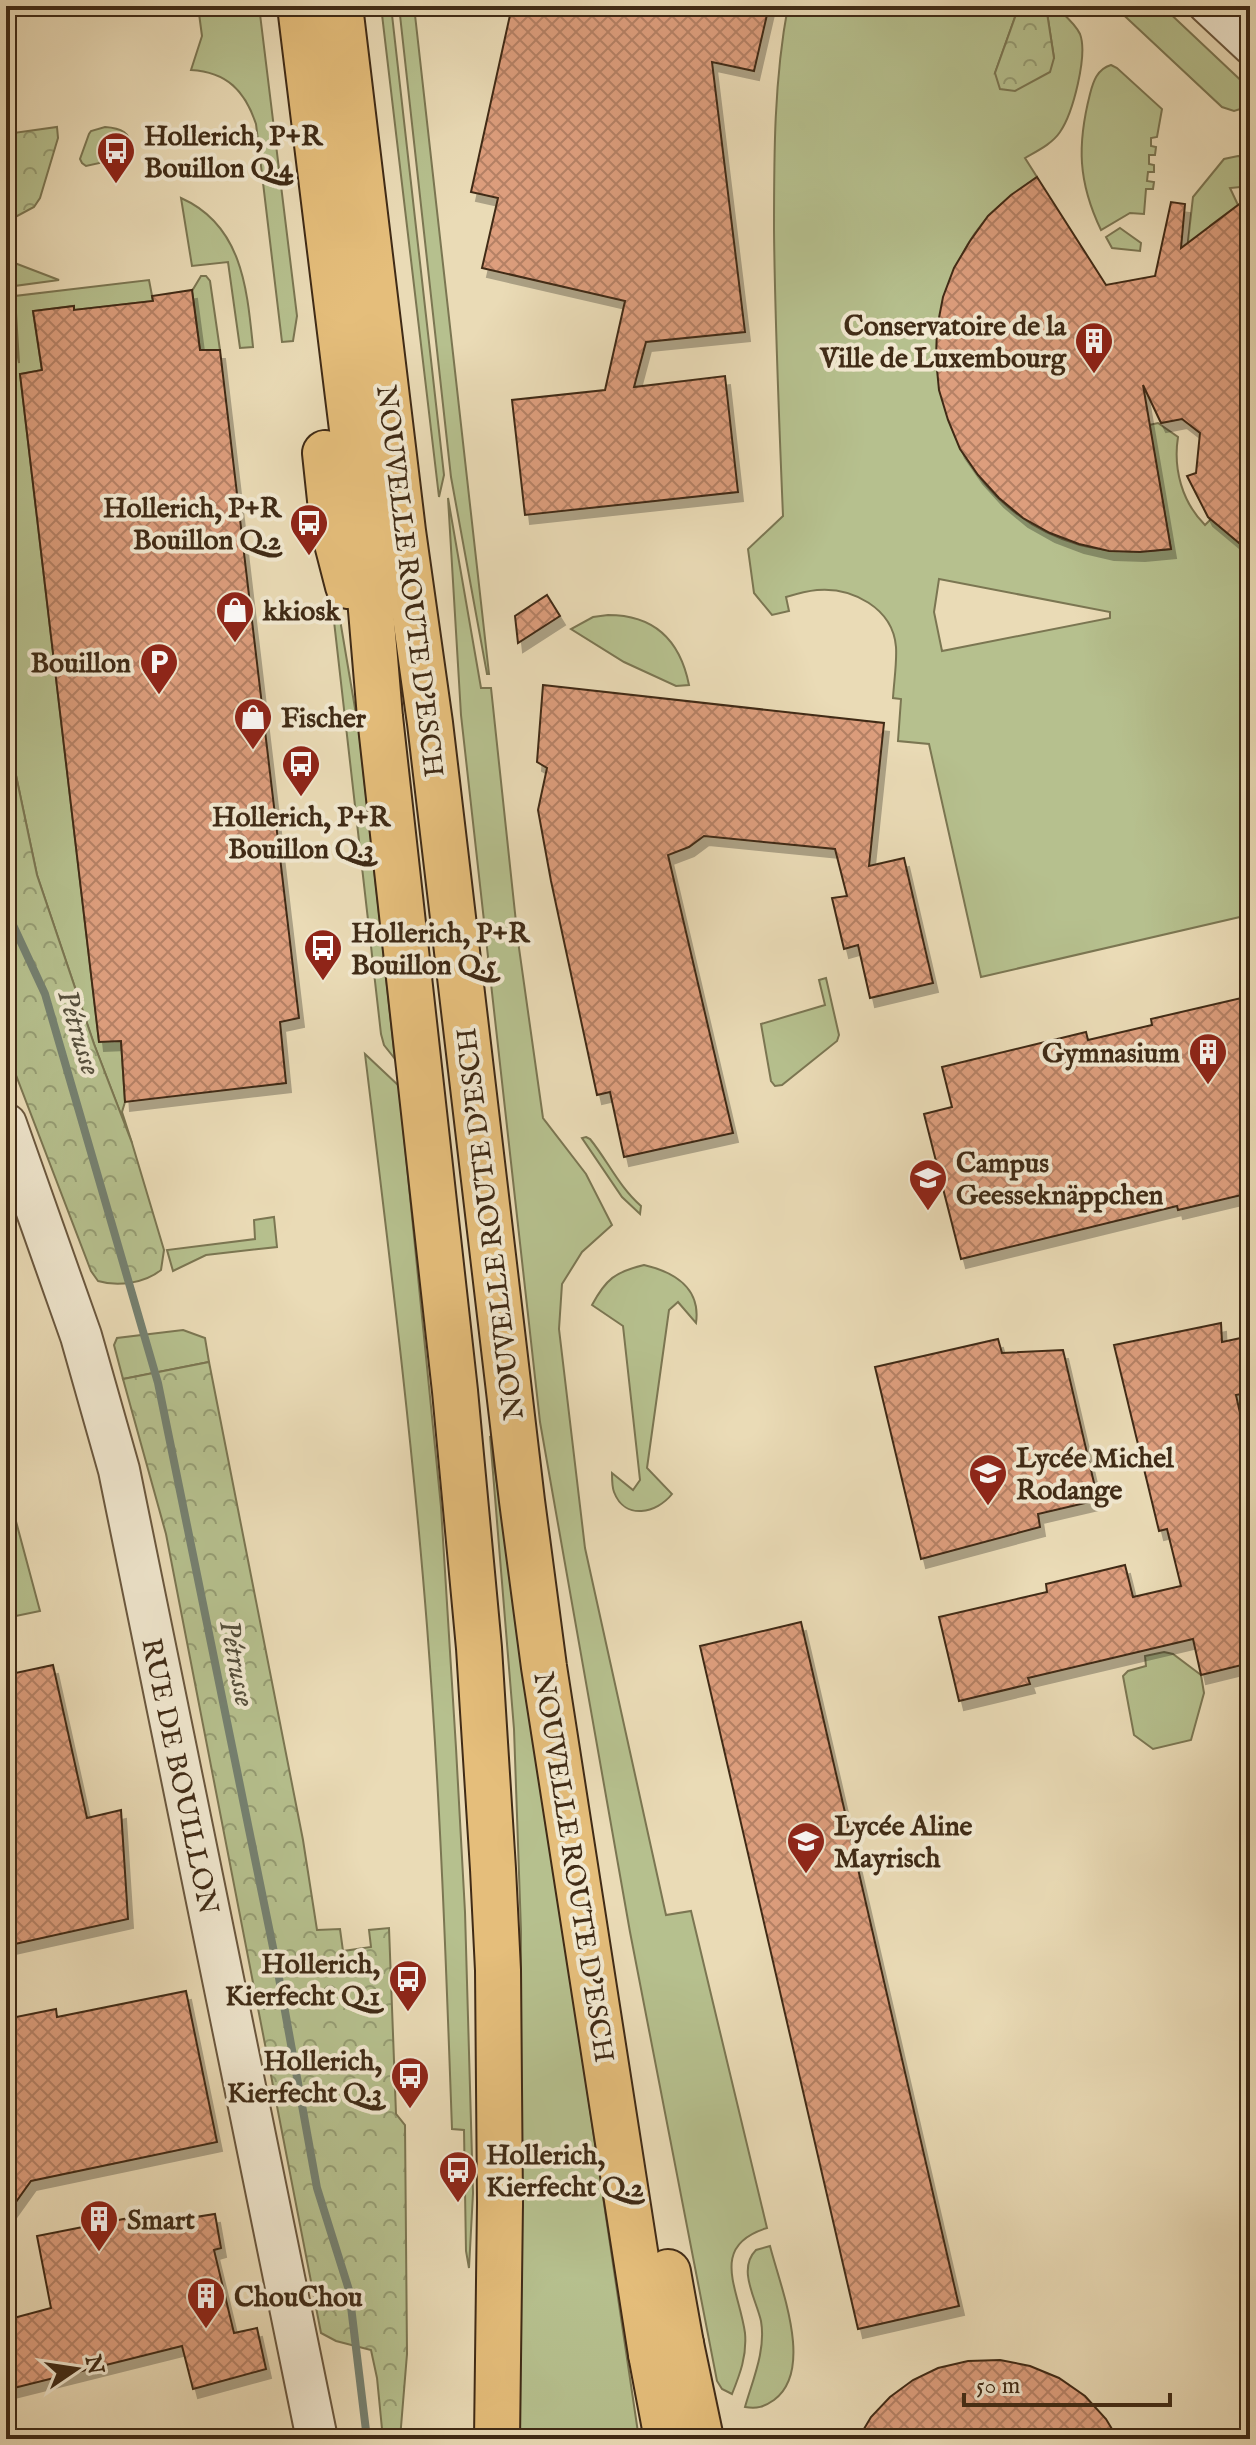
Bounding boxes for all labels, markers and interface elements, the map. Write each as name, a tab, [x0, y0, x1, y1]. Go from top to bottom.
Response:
place label: Hollerich, P+R Bouillon Q.4	[144, 120, 324, 187]
bus stop icon: Hollerich, P+R Bouillon Q.4	[95, 130, 137, 185]
place label: Conservatoire de la Ville de Luxembourg	[819, 310, 1067, 377]
building icon: Conservatoire de la Ville de Luxembourg	[1073, 320, 1115, 375]
street label: NOUVELLE ROUTE D'ESCH	[367, 383, 450, 779]
place label: Hollerich, P+R Bouillon Q.2	[103, 492, 283, 559]
bus stop icon: Hollerich, P+R Bouillon Q.2	[288, 502, 330, 557]
shop icon: kkiosk	[214, 589, 256, 644]
place label: kkiosk	[262, 595, 341, 630]
parking icon: Bouillon	[138, 641, 180, 696]
place label: Bouillon	[30, 647, 131, 682]
shop icon: Fischer	[232, 696, 274, 751]
place label: Fischer	[281, 702, 367, 737]
bus stop icon: Hollerich, P+R Bouillon Q.3	[280, 743, 322, 798]
place label: Hollerich, P+R Bouillon Q.3	[212, 801, 392, 868]
place label: Hollerich, P+R Bouillon Q.5	[351, 917, 531, 984]
bus stop icon: Hollerich, P+R Bouillon Q.5	[302, 927, 344, 982]
water label: Pétrusse	[47, 985, 109, 1080]
street label: NOUVELLE ROUTE D'ESCH	[450, 1026, 533, 1422]
building icon: Gymnasium	[1187, 1031, 1229, 1086]
place label: Gymnasium	[1042, 1037, 1180, 1072]
place label: Campus Geesseknäppchen	[956, 1147, 1164, 1214]
school or university icon: Campus Geesseknäppchen	[907, 1157, 949, 1212]
place label: Lycée Michel Rodange	[1016, 1442, 1175, 1509]
school or university icon: Lycée Michel Rodange	[967, 1452, 1009, 1507]
water label: Pétrusse	[209, 1617, 263, 1710]
street label: RUE DE BOUILLON	[132, 1635, 225, 1918]
street label: NOUVELLE ROUTE D'ESCH	[524, 1670, 621, 2065]
place label: Lycée Aline Mayrisch	[834, 1810, 973, 1877]
school or university icon: Lycée Aline Mayrisch	[785, 1820, 827, 1875]
place label: Hollerich, Kierfecht Q.1	[225, 1948, 384, 2015]
bus stop icon: Hollerich, Kierfecht Q.1	[387, 1958, 429, 2013]
place label: Hollerich, Kierfecht Q.3	[227, 2045, 386, 2112]
bus stop icon: Hollerich, Kierfecht Q.3	[389, 2055, 431, 2110]
place label: Hollerich, Kierfecht Q.2	[486, 2139, 645, 2206]
bus stop icon: Hollerich, Kierfecht Q.2	[437, 2149, 479, 2204]
building icon: Smart	[78, 2198, 120, 2253]
place label: Smart	[127, 2204, 195, 2239]
building icon: ChouChou	[185, 2275, 227, 2330]
place label: ChouChou	[234, 2281, 363, 2316]
north arrow	[36, 2329, 116, 2409]
text: N	[78, 2352, 109, 2377]
scale bar	[964, 2357, 1170, 2407]
text: 50 m	[976, 2371, 1020, 2402]

